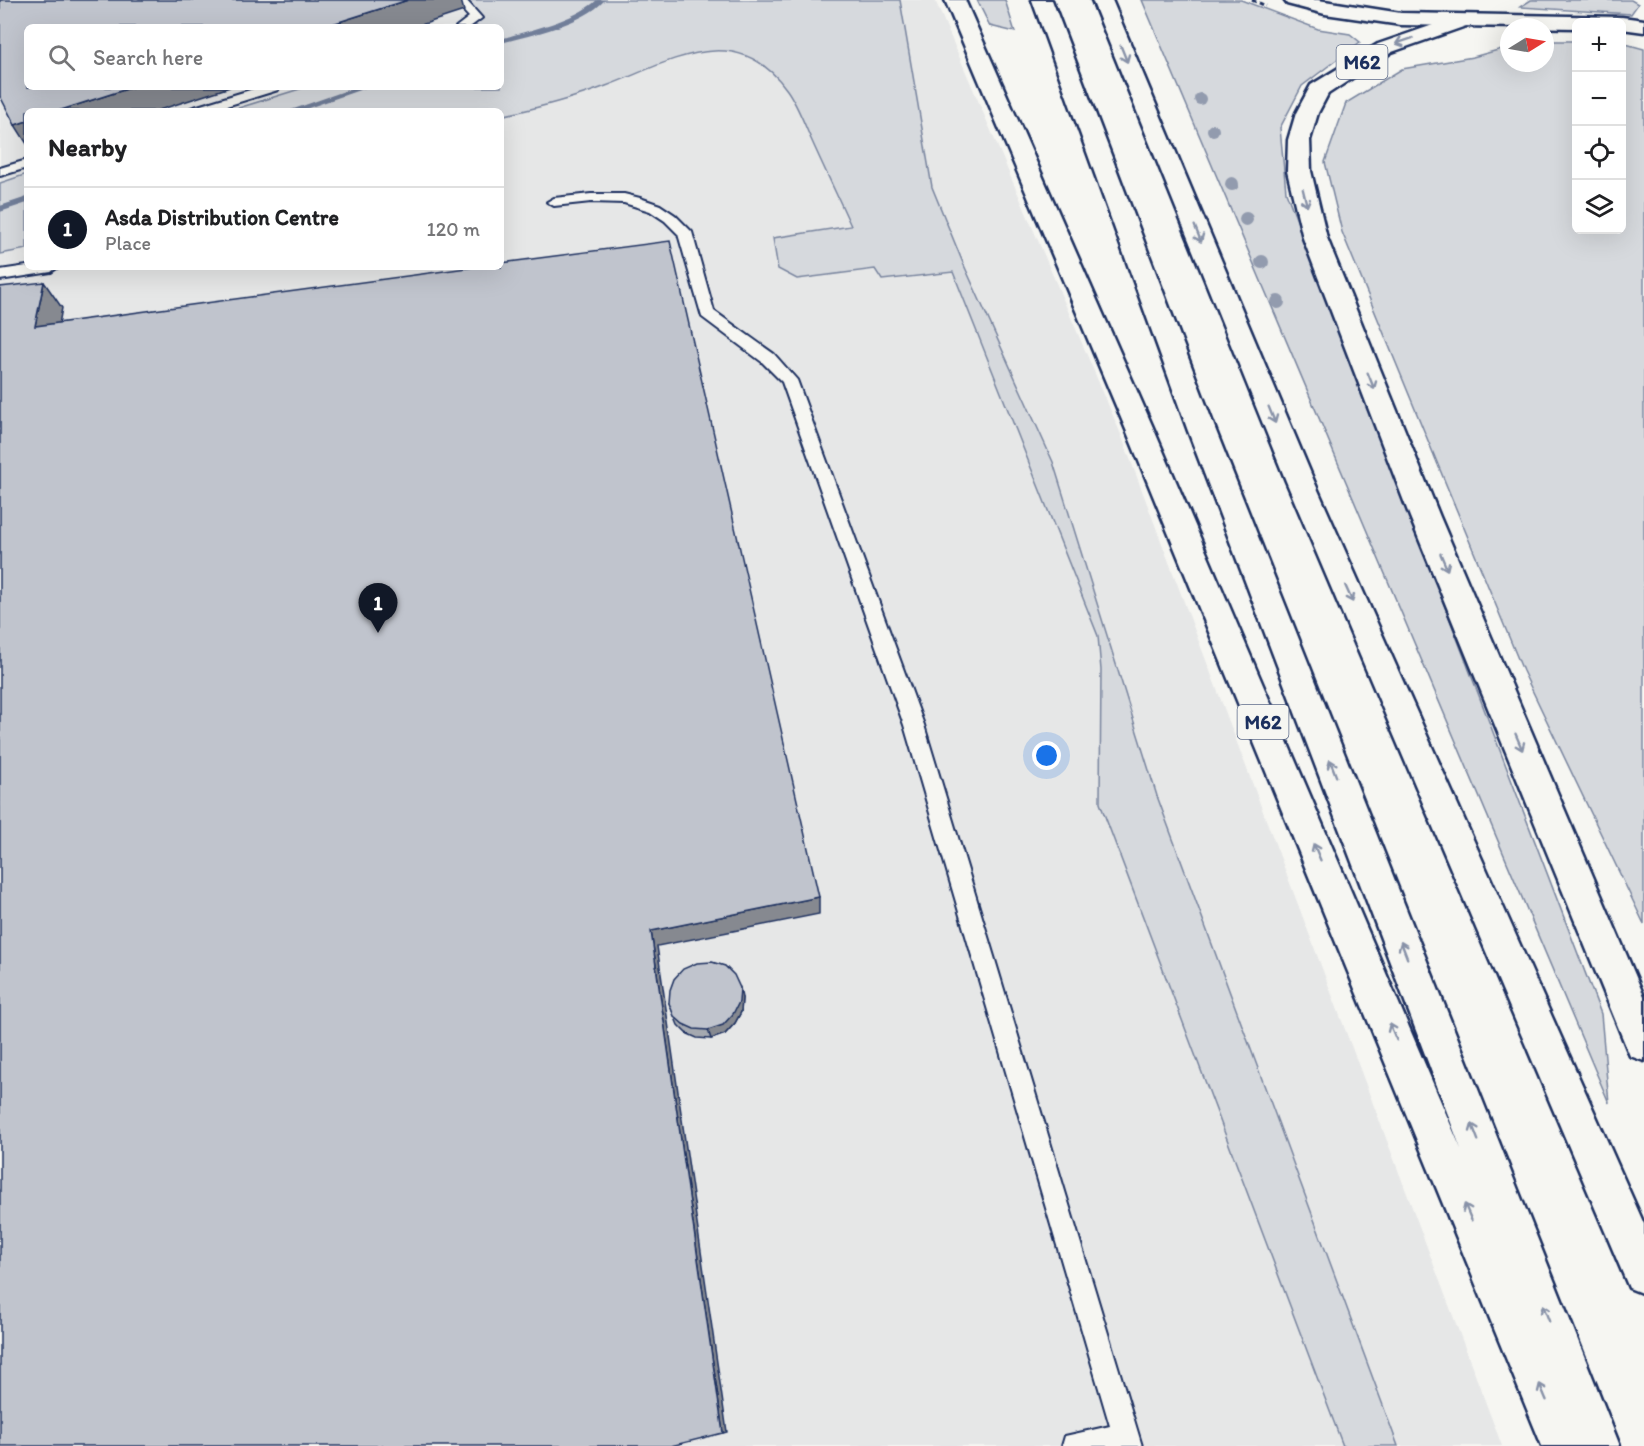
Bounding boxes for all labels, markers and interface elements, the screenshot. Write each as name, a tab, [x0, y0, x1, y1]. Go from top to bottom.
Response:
north arrow	[1500, 18, 1554, 72]
map controls	[1572, 18, 1626, 234]
button: +	[1572, 18, 1626, 72]
search box	[24, 24, 504, 90]
one-way arrow	[1395, 37, 1414, 48]
icon: search	[45, 41, 78, 74]
text: Search here	[93, 44, 203, 71]
one-way arrow	[1119, 44, 1130, 63]
road number: M62	[1336, 45, 1388, 79]
button: −	[1572, 72, 1626, 126]
button: locate	[1572, 126, 1626, 180]
text: Nearby	[48, 131, 127, 163]
button: layers	[1572, 180, 1626, 234]
one-way arrow	[1300, 188, 1312, 207]
text: Asda Distribution Centre	[105, 204, 339, 231]
text: 1	[63, 217, 72, 241]
text: 120 m	[427, 217, 480, 241]
one-way arrow	[1193, 225, 1204, 243]
text: Place	[105, 231, 151, 255]
one-way arrow	[1367, 371, 1378, 390]
one-way arrow	[1267, 405, 1278, 424]
one-way arrow	[1439, 552, 1450, 571]
pin: 1	[358, 584, 398, 633]
one-way arrow	[1344, 585, 1355, 603]
road number: M62	[1238, 705, 1288, 739]
one-way arrow	[1514, 732, 1525, 751]
your location	[1032, 741, 1061, 770]
one-way arrow	[1327, 759, 1338, 778]
one-way arrow	[1311, 844, 1322, 862]
one-way arrow	[1398, 941, 1409, 960]
one-way arrow	[1387, 1023, 1398, 1042]
one-way arrow	[1469, 1123, 1480, 1141]
one-way arrow	[1462, 1203, 1473, 1222]
one-way arrow	[1539, 1304, 1550, 1323]
one-way arrow	[1537, 1383, 1548, 1402]

